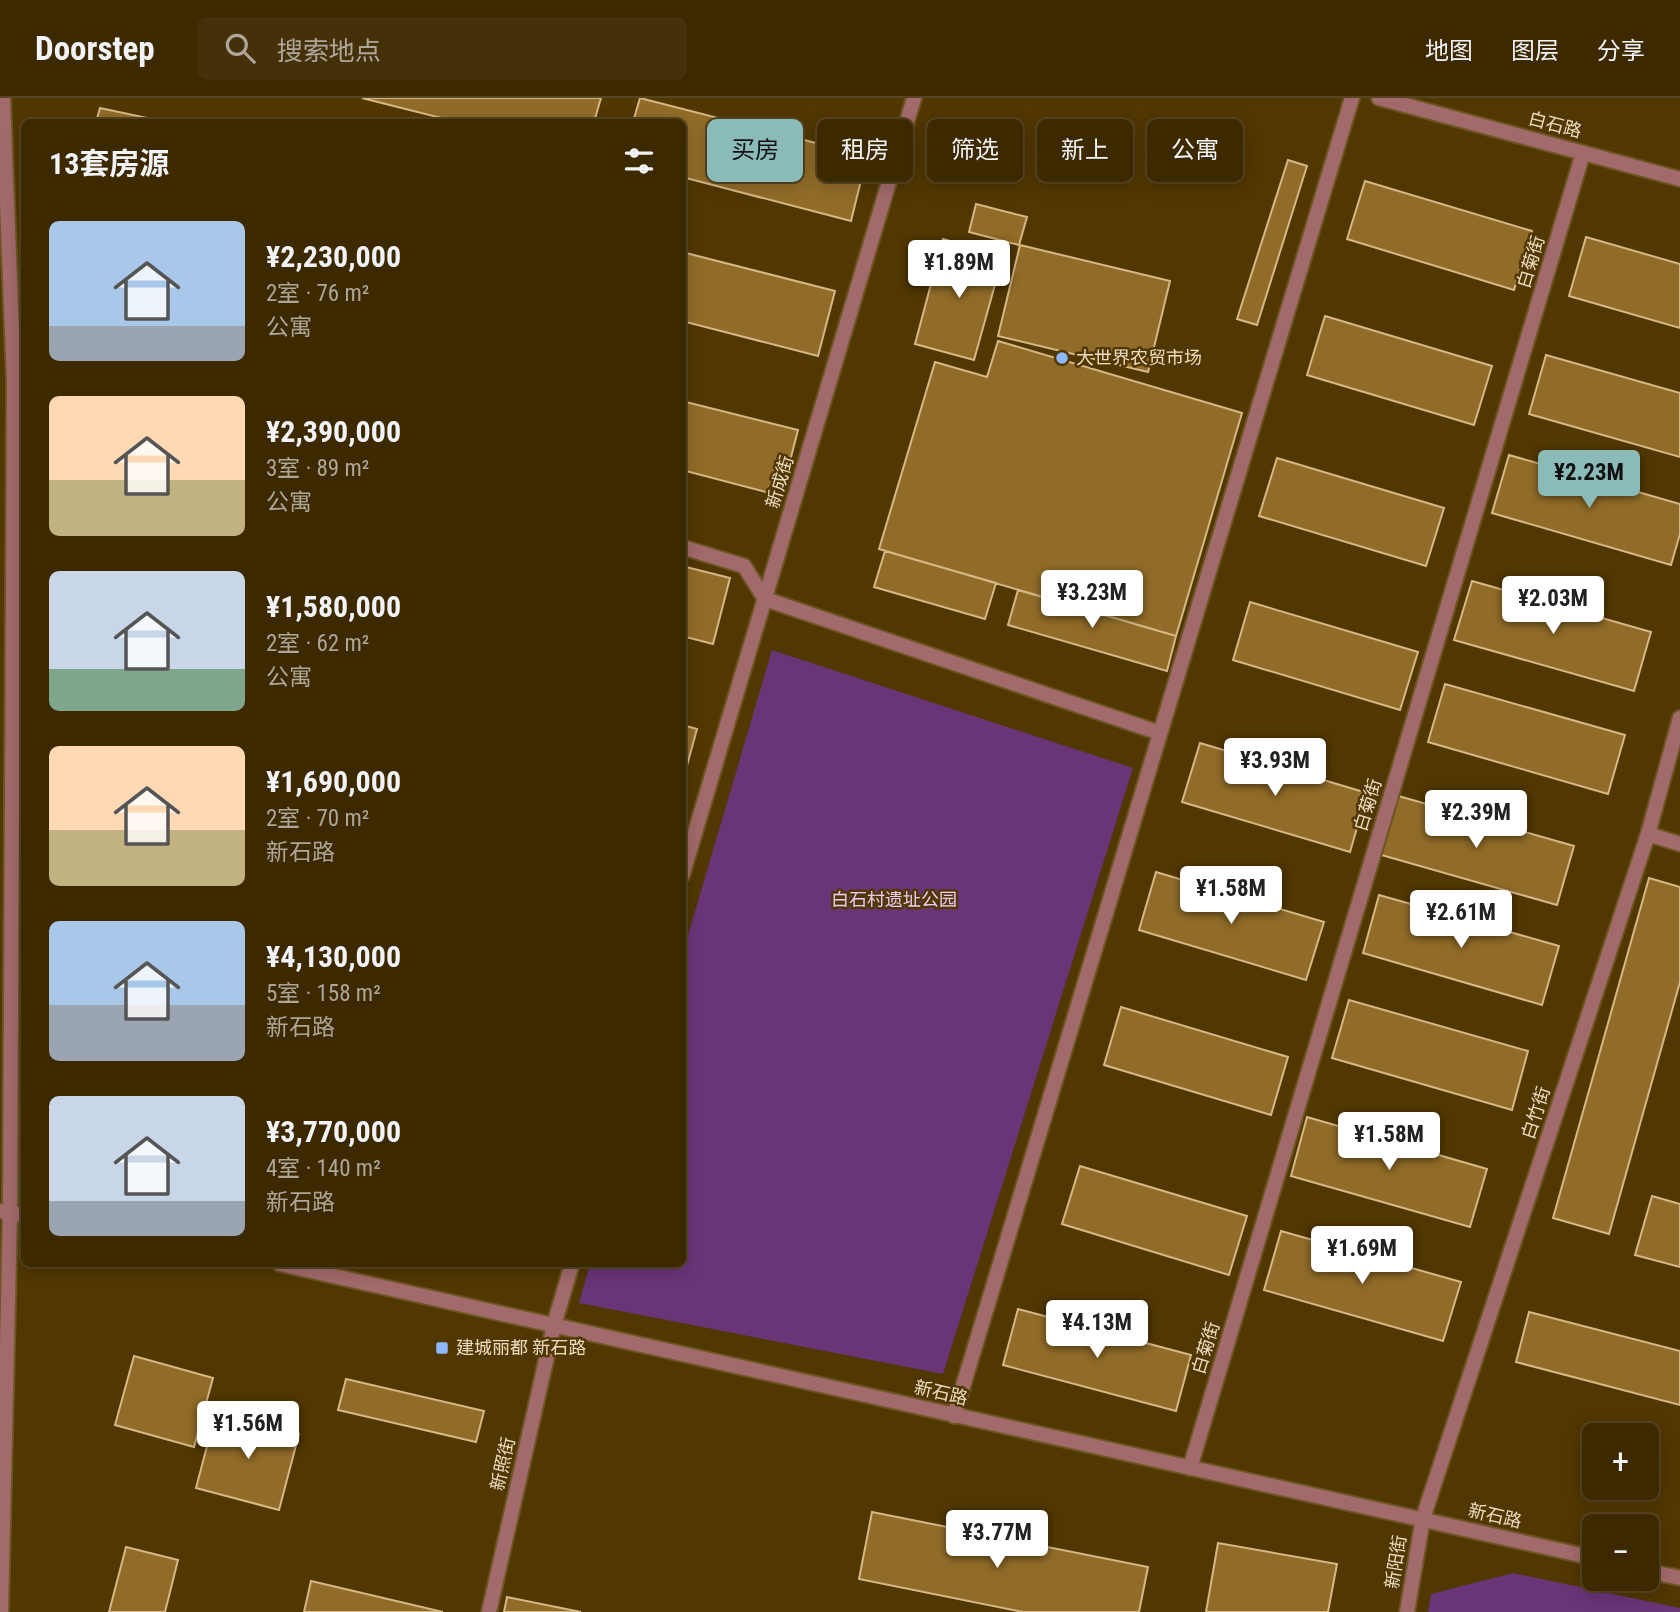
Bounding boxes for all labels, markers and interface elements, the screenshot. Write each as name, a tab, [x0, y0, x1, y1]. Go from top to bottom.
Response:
search box	[197, 17, 687, 80]
text: Doorstep	[35, 29, 155, 68]
icon: search	[221, 29, 259, 67]
text: 搜索地点	[277, 36, 381, 66]
text: 地图	[1425, 37, 1473, 65]
text: 图层	[1511, 37, 1559, 65]
text: 分享	[1597, 37, 1645, 65]
street label: 白石路	[1526, 107, 1584, 142]
chip: 买房	[707, 119, 803, 182]
chip: 租房	[817, 119, 913, 182]
chip: 筛选	[927, 119, 1023, 182]
chip: 新上	[1037, 119, 1133, 182]
chip: 公寓	[1147, 119, 1243, 182]
icon: filters	[620, 142, 658, 180]
text: 13套房源	[49, 146, 169, 181]
street label: 白菊街	[1513, 233, 1548, 291]
text: ¥2,230,000	[266, 239, 401, 274]
pin: ¥1.89M	[902, 240, 1016, 300]
icon: home	[105, 249, 189, 333]
text: ¥1.89M	[924, 249, 994, 276]
text: 2室 · 76 m²	[266, 280, 369, 307]
text: 公寓	[266, 314, 312, 341]
place label: 大世界农贸市场	[1076, 347, 1202, 368]
marker: 大世界农贸市场	[1054, 350, 1070, 366]
text: ¥2,390,000	[266, 414, 401, 449]
icon: home	[105, 424, 189, 508]
pin: ¥2.23M	[1532, 450, 1646, 510]
street label: 新成街	[762, 453, 797, 511]
text: 3室 · 89 m²	[266, 455, 369, 482]
text: ¥2.23M	[1554, 459, 1624, 486]
text: 公寓	[266, 489, 312, 516]
pin: ¥3.23M	[1035, 570, 1149, 630]
pin: ¥2.03M	[1496, 576, 1610, 636]
text: ¥3.23M	[1057, 579, 1127, 606]
text: ¥2.03M	[1518, 585, 1588, 612]
text: ¥1,580,000	[266, 589, 401, 624]
icon: home	[105, 599, 189, 683]
text: 2室 · 62 m²	[266, 630, 369, 657]
text: 公寓	[266, 664, 312, 691]
pin: ¥3.93M	[1218, 738, 1332, 798]
text: ¥3.93M	[1240, 747, 1310, 774]
text: ¥1,690,000	[266, 764, 401, 799]
icon: home	[105, 774, 189, 858]
street label: 白菊街	[1350, 776, 1385, 834]
pin: ¥2.39M	[1419, 790, 1533, 850]
text: ¥2.39M	[1441, 799, 1511, 826]
text: 2室 · 70 m²	[266, 805, 369, 832]
text: 新石路	[266, 839, 335, 866]
pin: ¥1.58M	[1174, 866, 1288, 926]
text: ¥1.58M	[1196, 875, 1266, 902]
park label: 白石村遗址公园	[831, 889, 957, 910]
pin: ¥2.61M	[1404, 890, 1518, 950]
text: ¥2.61M	[1426, 899, 1496, 926]
text: ¥4,130,000	[266, 939, 401, 974]
icon: home	[105, 949, 189, 1033]
text: 5室 · 158 m²	[266, 980, 381, 1007]
text: 新石路	[266, 1014, 335, 1041]
street label: 白竹街	[1517, 1084, 1554, 1142]
pin: ¥1.58M	[1332, 1112, 1446, 1172]
text: ¥3,770,000	[266, 1114, 401, 1149]
text: ¥1.58M	[1354, 1121, 1424, 1148]
icon: home	[105, 1124, 189, 1208]
text: 4室 · 140 m²	[266, 1155, 381, 1182]
text: 新石路	[266, 1189, 335, 1216]
pin: ¥1.69M	[1305, 1226, 1419, 1286]
text: ¥1.69M	[1327, 1235, 1397, 1262]
pin: ¥4.13M	[1040, 1300, 1154, 1360]
text: ¥4.13M	[1062, 1309, 1132, 1336]
street label: 白菊街	[1188, 1319, 1223, 1377]
place label: 建城丽都 新石路	[456, 1337, 586, 1358]
marker: 建城丽都 新石路	[434, 1340, 450, 1356]
street label: 新石路	[912, 1376, 970, 1409]
pin: ¥1.56M	[191, 1402, 305, 1461]
text: ¥1.56M	[213, 1410, 283, 1437]
map controls	[1582, 1423, 1659, 1591]
button: +	[1582, 1423, 1659, 1500]
street label: 新照街	[486, 1435, 519, 1493]
street label: 新石路	[1466, 1499, 1524, 1532]
pin: ¥3.77M	[940, 1510, 1054, 1570]
button: −	[1582, 1514, 1659, 1591]
text: ¥3.77M	[962, 1519, 1032, 1546]
street label: 新阳街	[1381, 1534, 1410, 1590]

